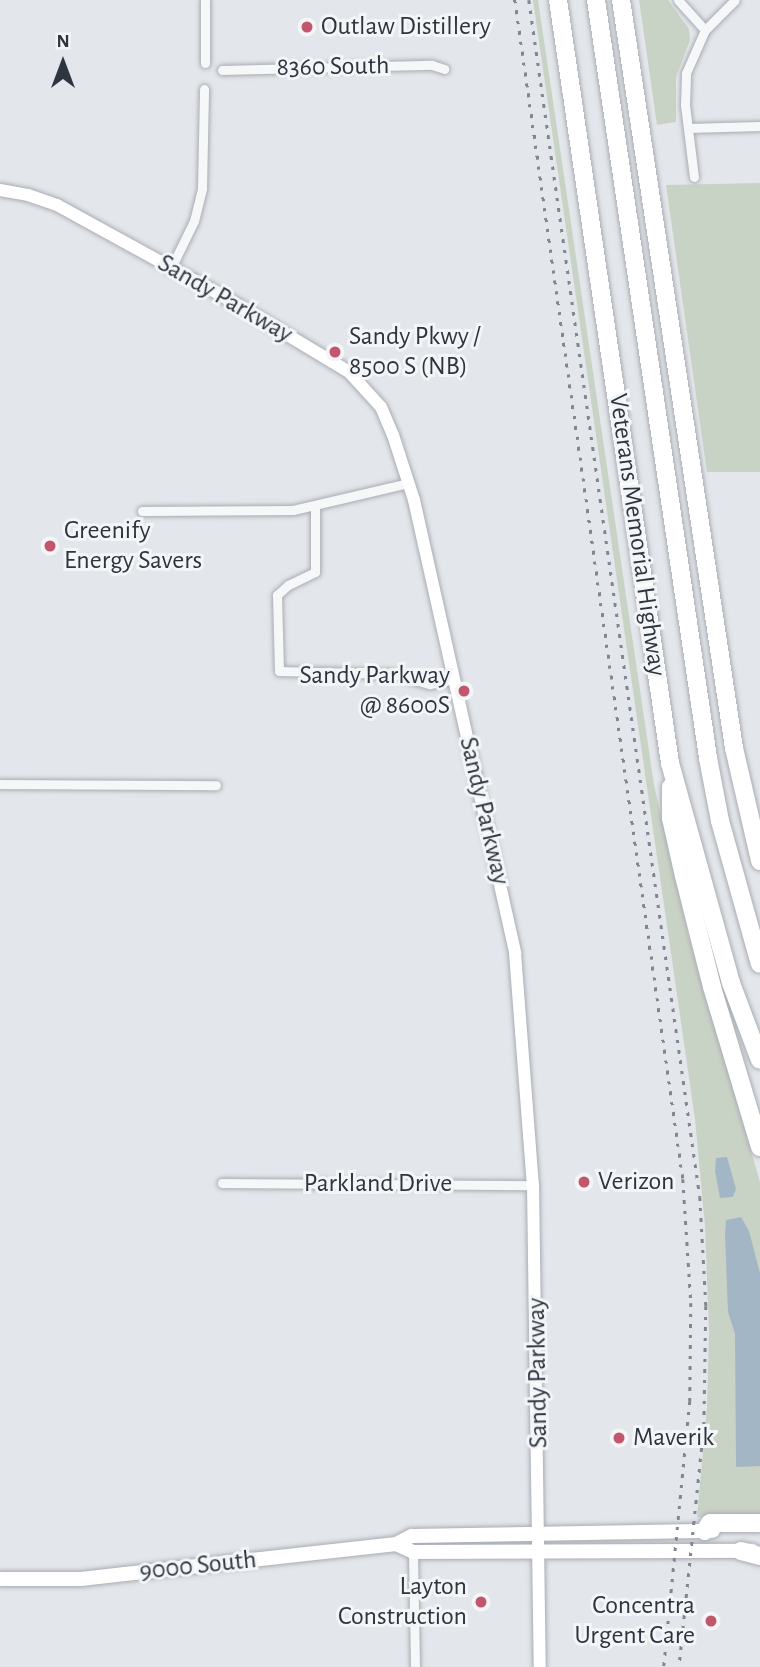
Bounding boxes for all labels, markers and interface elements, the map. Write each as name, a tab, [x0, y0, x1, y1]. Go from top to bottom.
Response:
place label: Outlaw Distillery	[321, 11, 491, 43]
marker: Outlaw Distillery	[299, 19, 315, 35]
north arrow	[28, 28, 98, 98]
text: N	[56, 32, 70, 51]
street label: 8360 South	[276, 50, 390, 84]
street label: Sandy Parkway	[152, 248, 298, 350]
place label: Sandy Pkwy / 8500 S (NB)	[349, 321, 481, 382]
marker: Sandy Pkwy / 8500 S (NB)	[327, 344, 343, 360]
street label: Veterans Memorial Highway	[602, 392, 672, 678]
place label: Greenify Energy Savers	[64, 515, 202, 576]
marker: Greenify Energy Savers	[42, 538, 58, 554]
place label: Sandy Parkway @ 8600S	[299, 660, 450, 722]
marker: Sandy Parkway @ 8600S	[456, 683, 472, 699]
street label: Sandy Parkway	[452, 734, 516, 888]
place label: Verizon	[598, 1166, 674, 1198]
street label: Parkland Drive	[304, 1168, 452, 1200]
marker: Verizon	[576, 1174, 592, 1190]
street label: Sandy Parkway	[521, 1297, 555, 1449]
place label: Maverik	[633, 1422, 714, 1454]
marker: Maverik	[611, 1430, 627, 1446]
street label: 9000 South	[138, 1544, 258, 1588]
place label: Layton Construction	[338, 1571, 467, 1632]
place label: Concentra Urgent Care	[575, 1590, 695, 1652]
marker: Layton Construction	[473, 1594, 489, 1610]
marker: Concentra Urgent Care	[701, 1611, 721, 1631]

